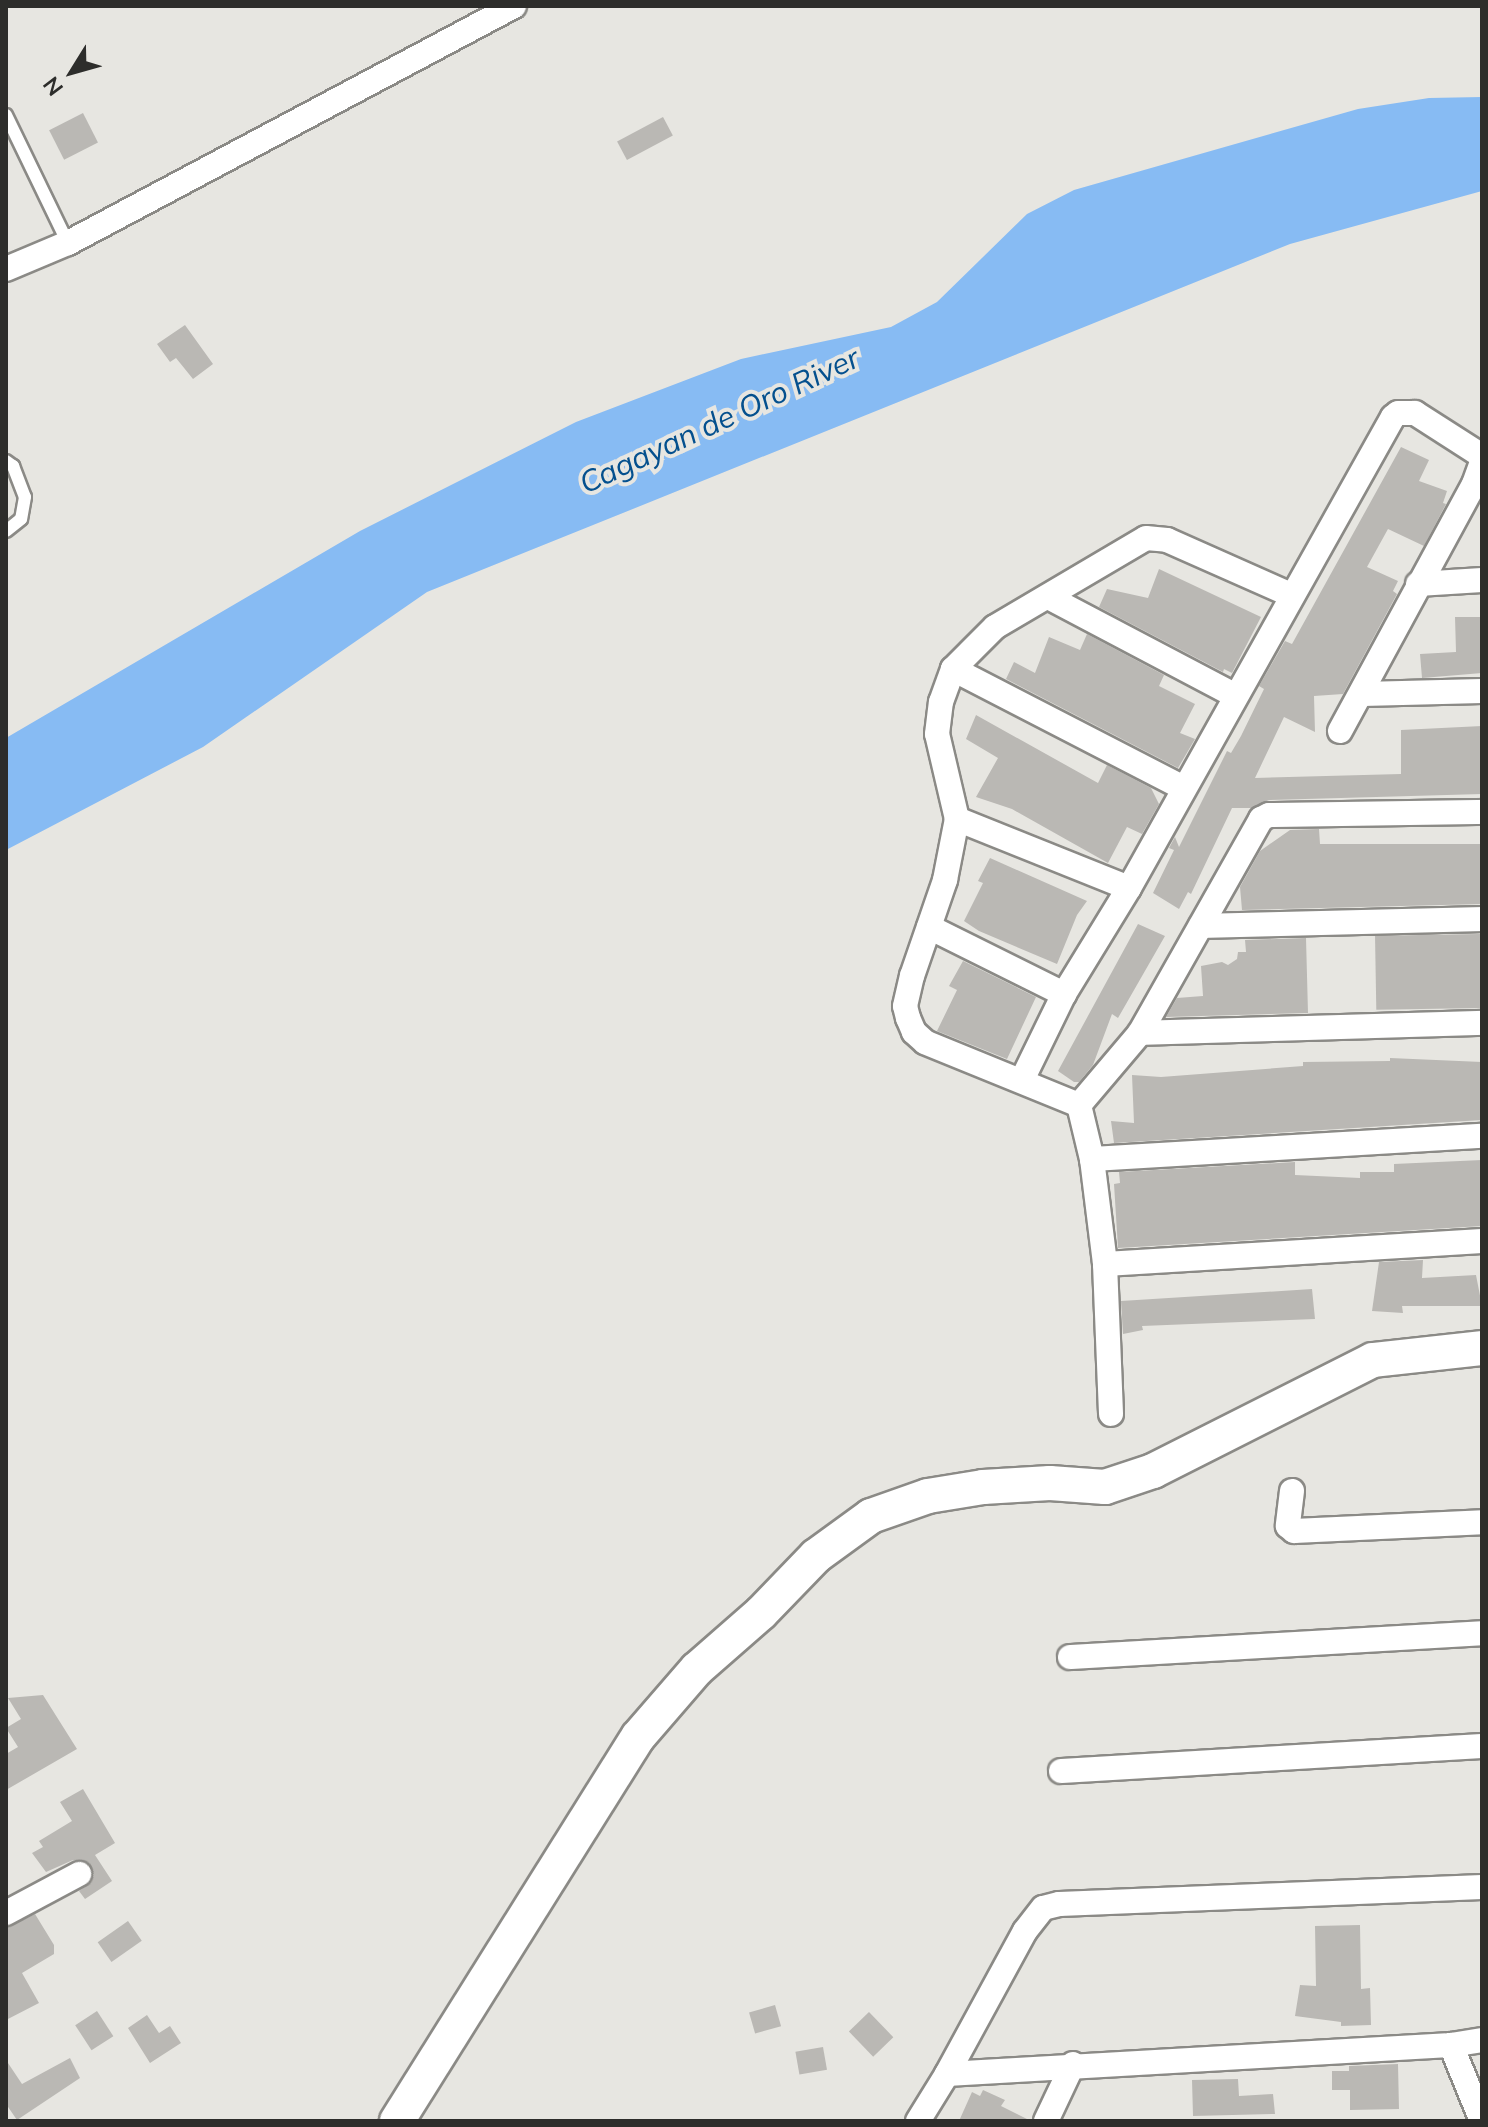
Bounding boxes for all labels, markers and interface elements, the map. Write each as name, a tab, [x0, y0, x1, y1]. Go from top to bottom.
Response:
north arrow	[32, 32, 112, 112]
text: N	[37, 71, 69, 102]
water label: Cagayan de Oro River	[573, 339, 865, 501]

